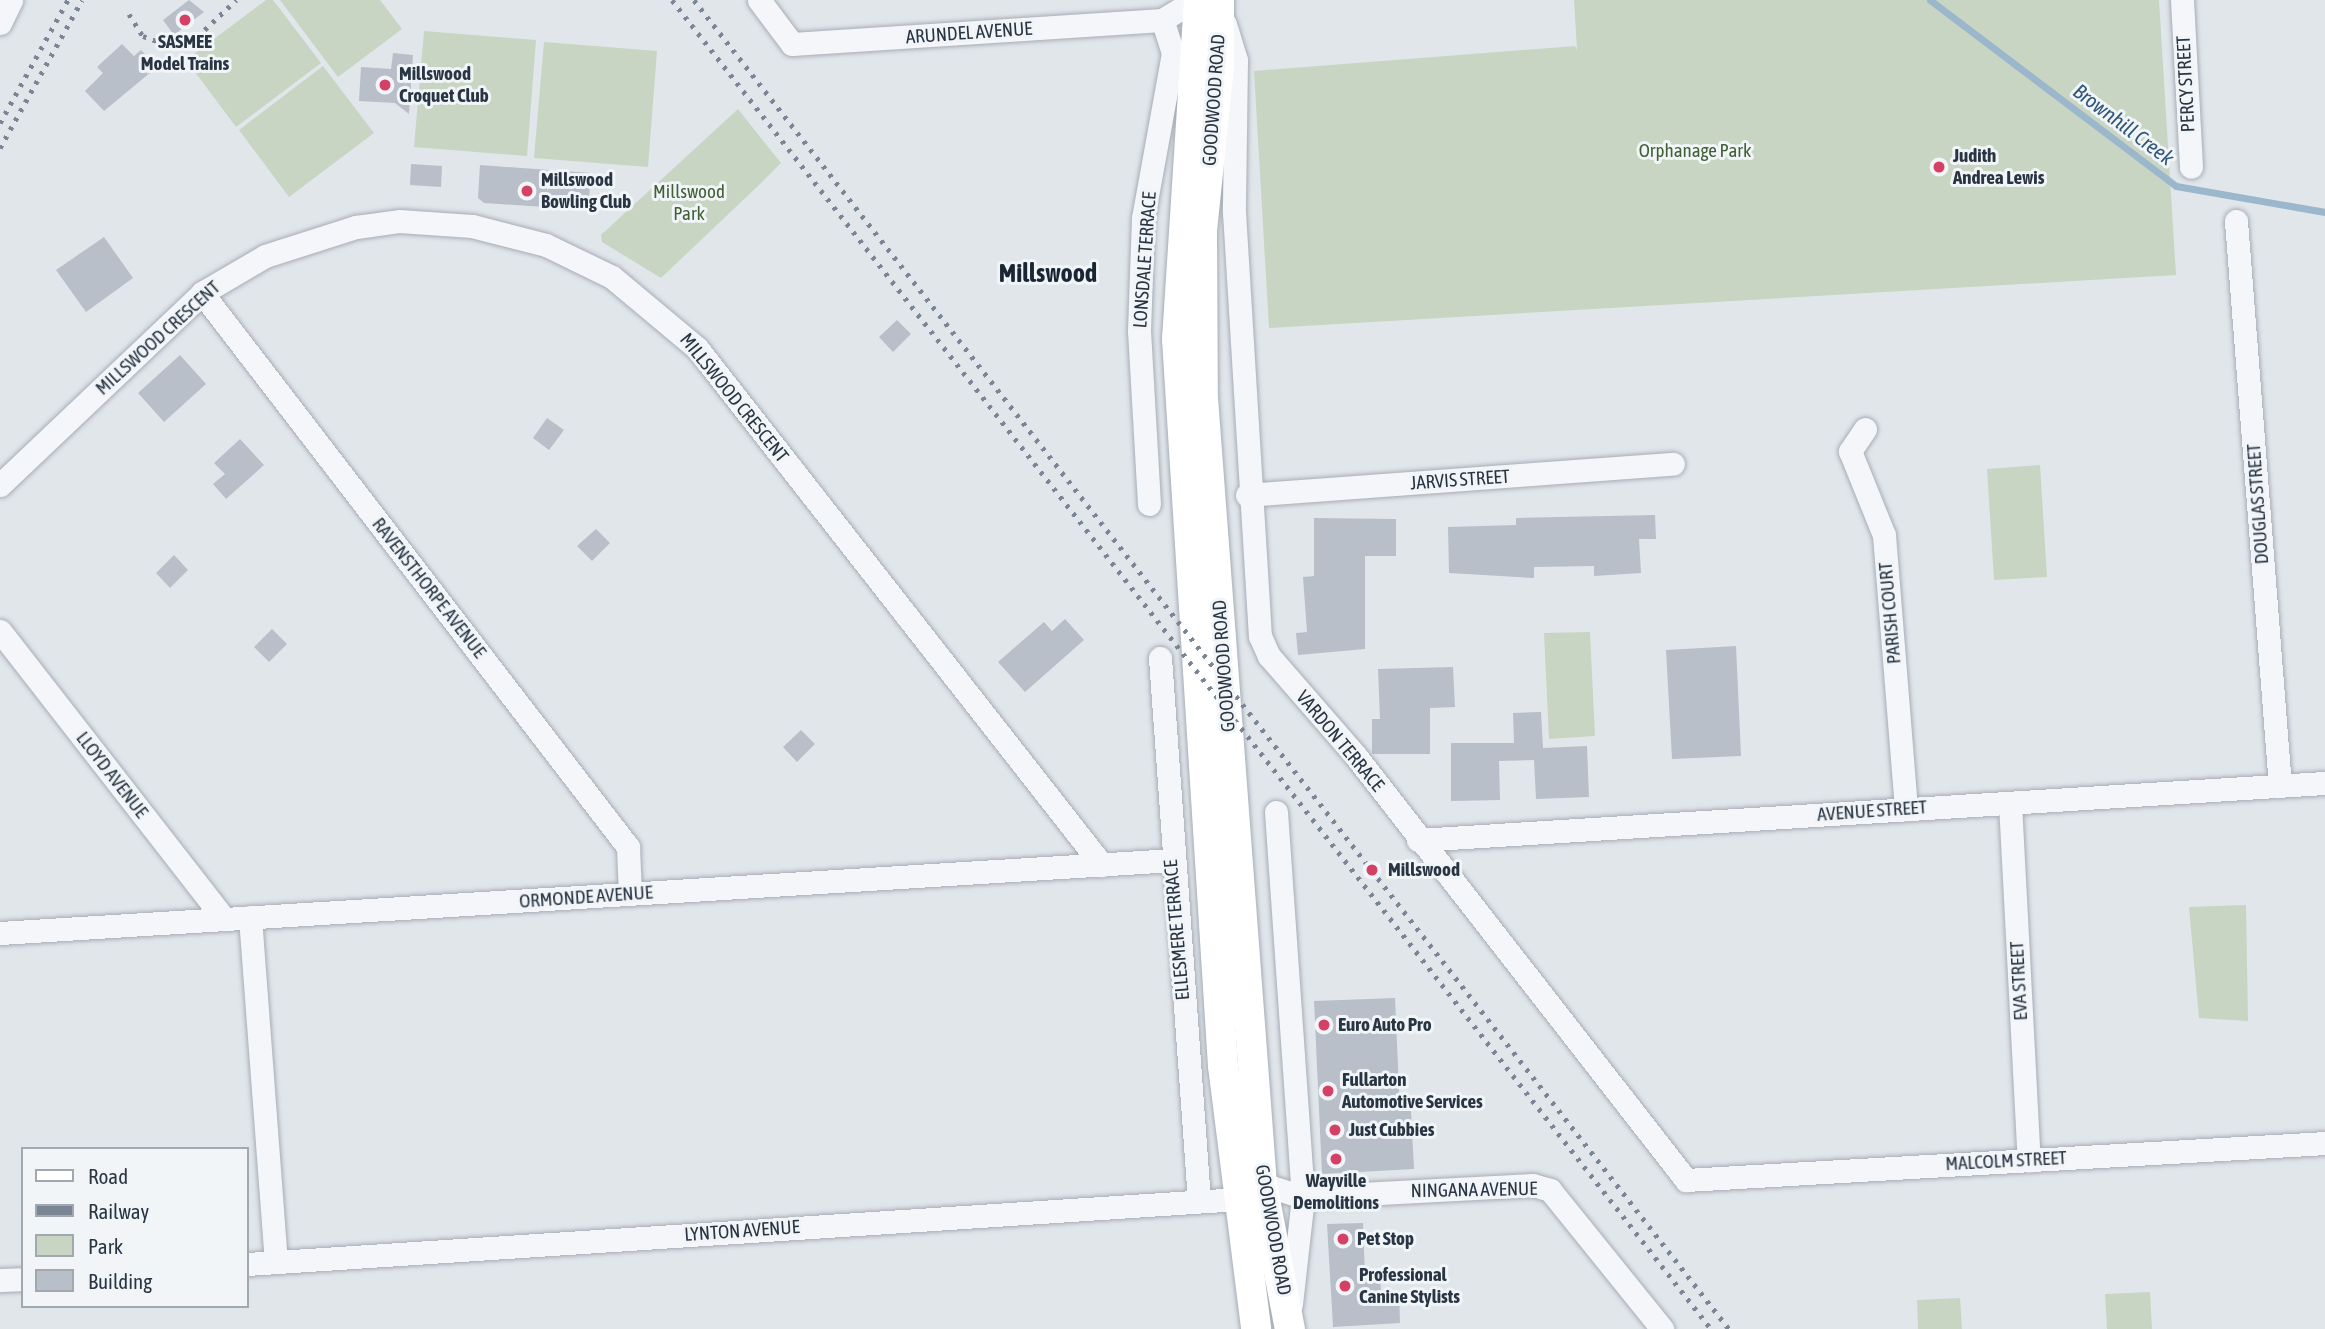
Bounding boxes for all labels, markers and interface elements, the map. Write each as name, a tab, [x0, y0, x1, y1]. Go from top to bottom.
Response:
marker: SASMEE Model Trains	[177, 12, 193, 28]
street label: ARUNDEL AVENUE	[905, 17, 1033, 49]
place label: SASMEE Model Trains	[141, 31, 229, 75]
street label: GOODWOOD ROAD	[1198, 33, 1230, 167]
street label: PERCY STREET	[2172, 35, 2200, 133]
place label: Millswood Croquet Club	[399, 63, 489, 107]
marker: Millswood Croquet Club	[377, 77, 393, 93]
water label: Brownhill Creek	[2069, 78, 2179, 170]
park label: Orphanage Park	[1639, 140, 1751, 162]
place label: Judith Andrea Lewis	[1953, 145, 2044, 189]
marker: Judith Andrea Lewis	[1931, 159, 1947, 175]
place label: Millswood Bowling Club	[541, 169, 631, 213]
park label: Millswood Park	[653, 181, 725, 225]
marker: Millswood Bowling Club	[519, 183, 535, 199]
street label: LONSDALE TERRACE	[1129, 191, 1161, 329]
district label: Millswood	[999, 258, 1097, 290]
street label: MILLSWOOD CRESCENT	[91, 276, 225, 400]
street label: MILLSWOOD CRESCENT	[675, 329, 793, 467]
street label: DOUGLAS STREET	[2242, 443, 2274, 565]
street label: JARVIS STREET	[1409, 465, 1511, 495]
street label: RAVENSTHORPE AVENUE	[367, 513, 491, 663]
street label: PARISH COURT	[1874, 561, 1906, 665]
street label: GOODWOOD ROAD	[1208, 599, 1240, 733]
street label: VARDON TERRACE	[1291, 686, 1389, 796]
street label: LLOYD AVENUE	[71, 727, 153, 823]
street label: AVENUE STREET	[1816, 796, 1928, 826]
street label: ELLESMERE TERRACE	[1159, 859, 1195, 1001]
place label: Millswood	[1388, 859, 1460, 881]
marker: Millswood	[1362, 860, 1382, 880]
street label: ORMONDE AVENUE	[518, 881, 654, 913]
street label: EVA STREET	[2006, 941, 2032, 1021]
place label: Euro Auto Pro	[1338, 1014, 1432, 1036]
marker: Euro Auto Pro	[1316, 1017, 1332, 1033]
place label: Fullarton Automotive Services	[1342, 1069, 1483, 1113]
marker: Fullarton Automotive Services	[1320, 1083, 1336, 1099]
place label: Just Cubbies	[1349, 1119, 1434, 1141]
marker: Just Cubbies	[1327, 1122, 1343, 1138]
street label: MALCOLM STREET	[1945, 1146, 2067, 1176]
legend	[21, 1147, 248, 1308]
marker: Wayville Demolitions	[1328, 1151, 1344, 1167]
street label: GOODWOOD ROAD	[1250, 1163, 1296, 1297]
text: Road	[88, 1164, 128, 1188]
place label: Wayville Demolitions	[1293, 1170, 1379, 1214]
street label: NINGANA AVENUE	[1411, 1177, 1537, 1203]
text: Railway	[88, 1199, 149, 1223]
street label: LYNTON AVENUE	[684, 1216, 800, 1246]
place label: Pet Stop	[1357, 1228, 1414, 1250]
marker: Pet Stop	[1335, 1231, 1351, 1247]
text: Park	[88, 1234, 123, 1258]
place label: Professional Canine Stylists	[1359, 1264, 1460, 1308]
text: Building	[88, 1269, 152, 1293]
marker: Professional Canine Stylists	[1337, 1278, 1353, 1294]

